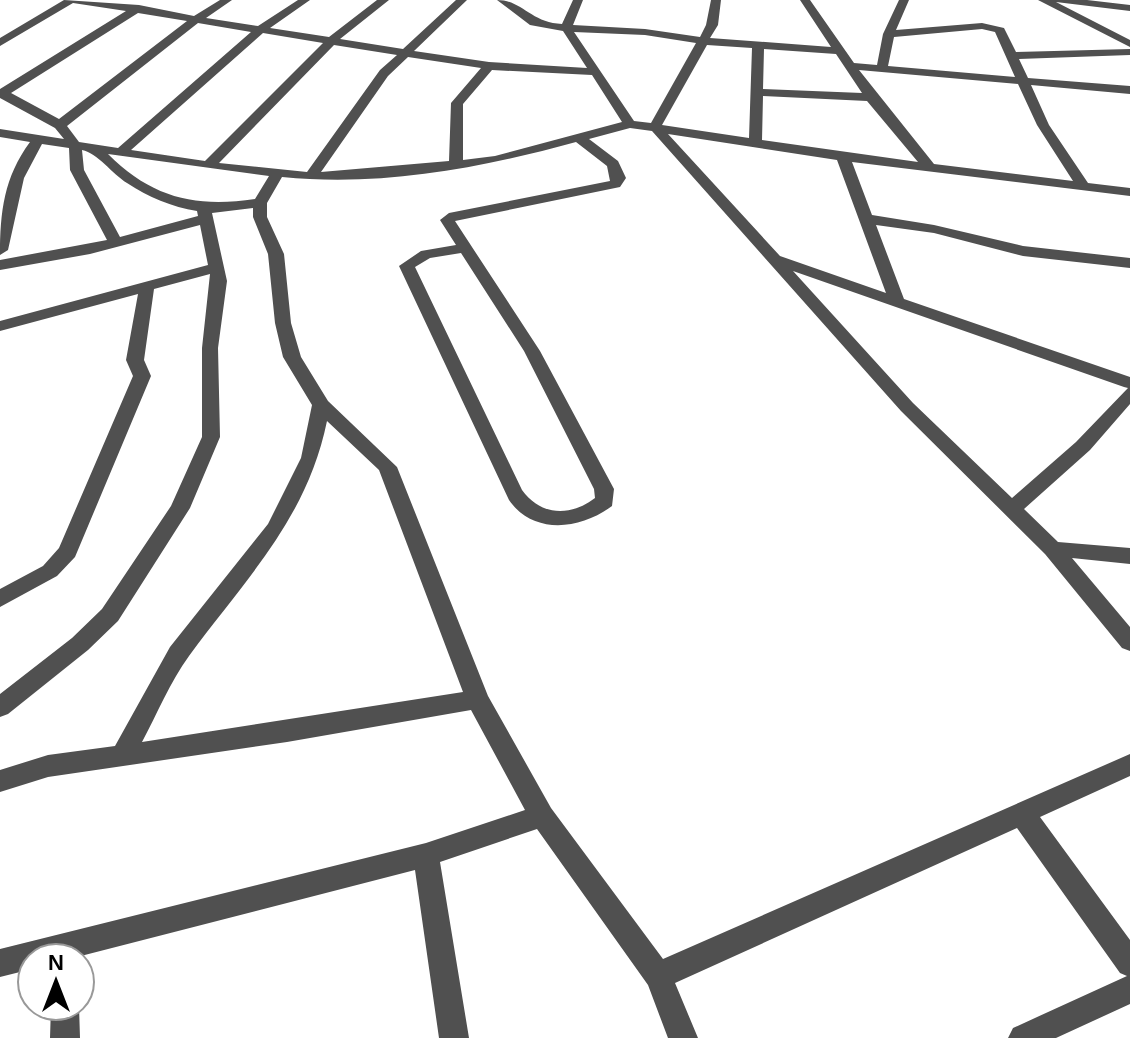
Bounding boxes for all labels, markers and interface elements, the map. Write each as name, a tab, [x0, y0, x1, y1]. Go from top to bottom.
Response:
north arrow	[16, 942, 96, 1022]
text: N	[48, 950, 64, 975]

